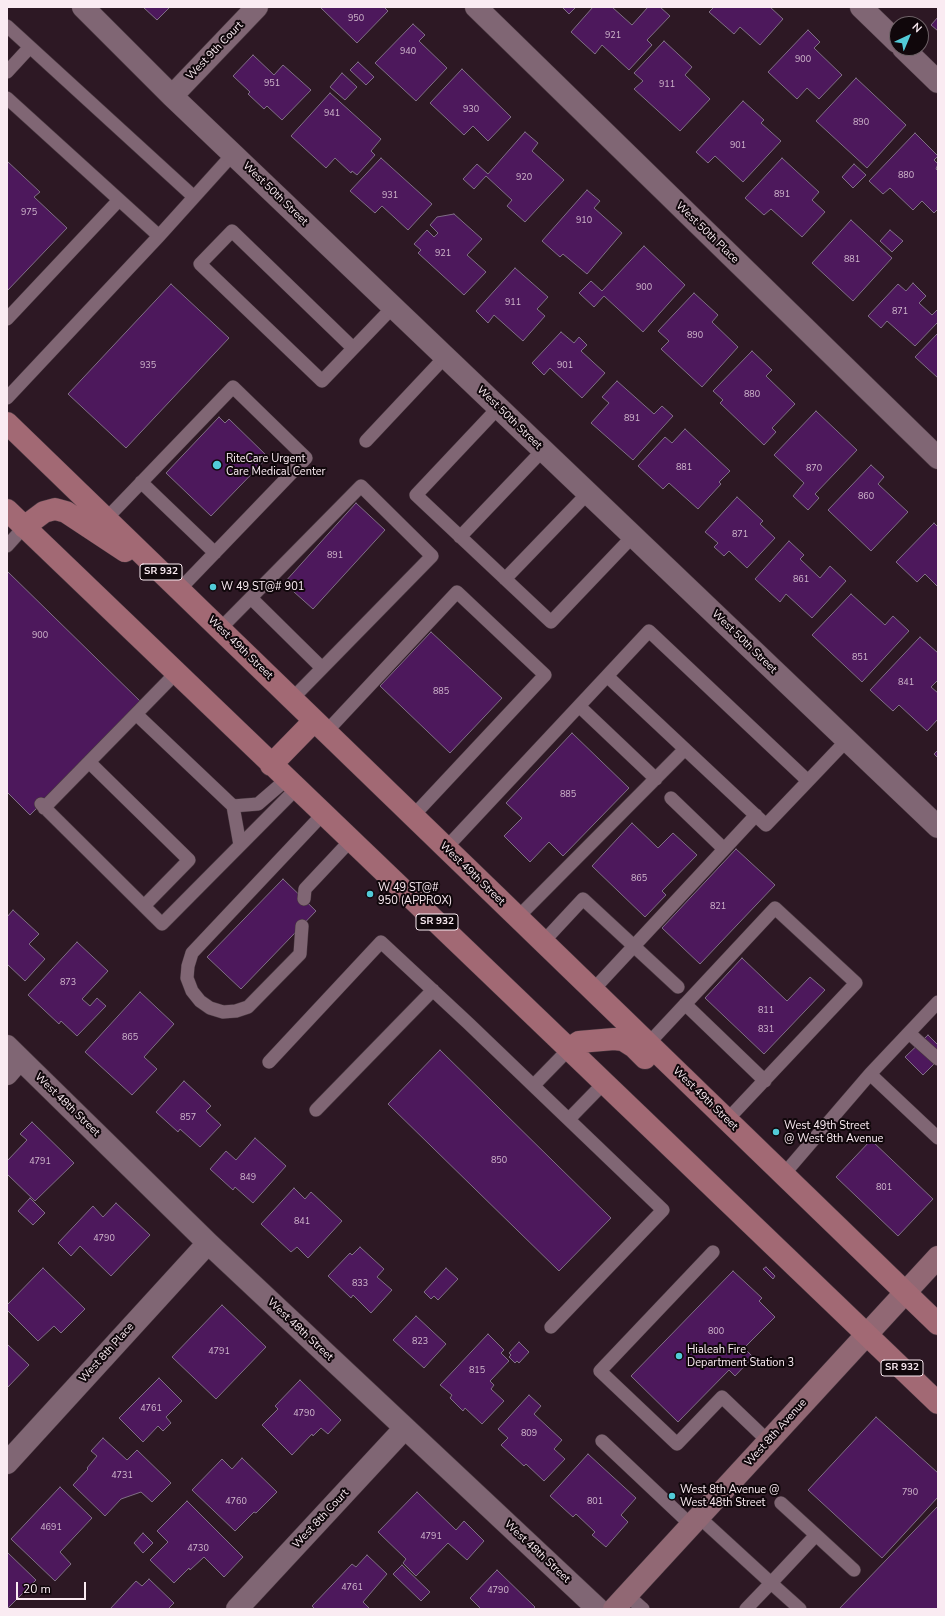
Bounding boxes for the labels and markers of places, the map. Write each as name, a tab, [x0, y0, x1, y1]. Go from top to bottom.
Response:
place label: RiteCare Urgent Care Medical Center	[226, 452, 325, 478]
marker: RiteCare Urgent Care Medical Center	[211, 459, 223, 471]
place label: W 49 ST@# 901	[221, 580, 304, 594]
marker: W 49 ST@# 901	[208, 582, 218, 592]
place label: W 49 ST@# 950 (APPROX)	[378, 881, 452, 907]
marker: W 49 ST@# 950 (APPROX)	[365, 889, 375, 899]
place label: West 49th Street @ West 8th Avenue	[784, 1119, 883, 1145]
marker: West 49th Street @ West 8th Avenue	[771, 1127, 781, 1137]
place label: Hialeah Fire Department Station 3	[687, 1343, 794, 1369]
marker: Hialeah Fire Department Station 3	[674, 1351, 684, 1361]
place label: West 8th Avenue @ West 48th Street	[680, 1483, 779, 1509]
marker: West 8th Avenue @ West 48th Street	[667, 1491, 677, 1501]

